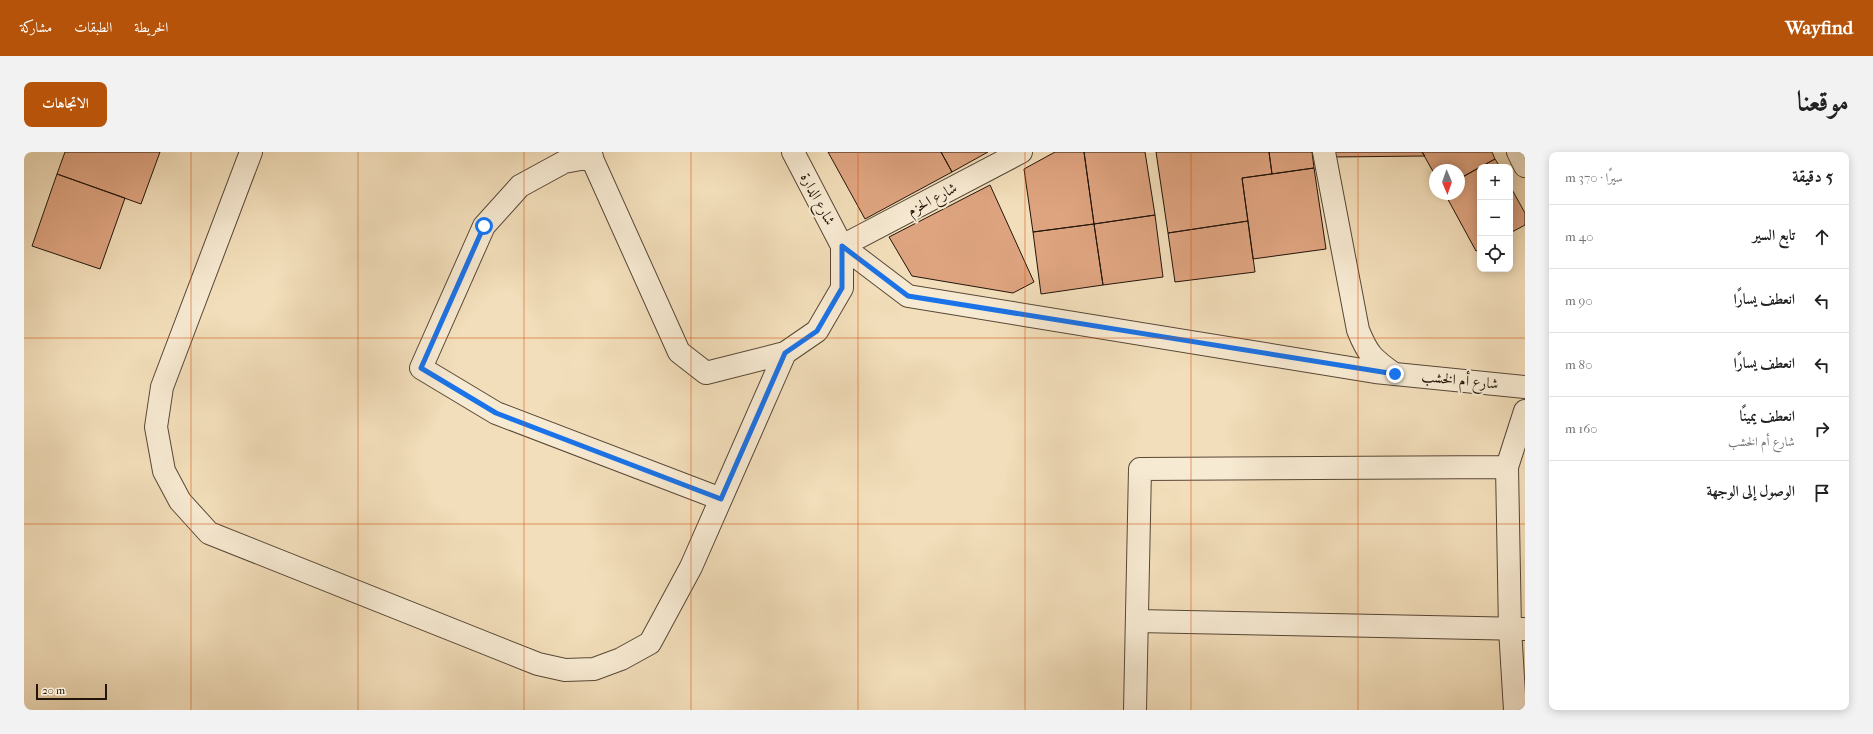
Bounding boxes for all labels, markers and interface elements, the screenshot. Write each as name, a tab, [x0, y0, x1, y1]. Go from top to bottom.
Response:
text: Wayfind	[1785, 17, 1853, 39]
text: مشاركة	[20, 19, 52, 36]
text: الطبقات	[74, 19, 112, 36]
text: الخريطة	[134, 19, 168, 36]
button: الاتجاهات	[24, 82, 107, 127]
text: موقعنا	[1797, 85, 1849, 118]
north arrow	[1429, 164, 1465, 200]
map controls	[1477, 164, 1513, 272]
button: +	[1477, 164, 1513, 200]
text: 5 دقيقة	[1792, 166, 1833, 186]
street label: شارع الدارة	[793, 170, 839, 230]
text: سيرًا · 370 m	[1565, 170, 1623, 185]
street label: شارع الحزم	[904, 178, 962, 223]
button: −	[1477, 200, 1513, 236]
route start	[475, 217, 493, 235]
text: تابع السير	[1753, 226, 1795, 244]
icon: ahead	[1811, 226, 1833, 248]
text: 40 m	[1565, 229, 1593, 244]
button: locate	[1477, 236, 1513, 272]
text: انعطف يسارًا	[1734, 290, 1795, 308]
icon: left	[1811, 290, 1833, 312]
text: 90 m	[1565, 293, 1593, 308]
text: انعطف يسارًا	[1734, 354, 1795, 372]
icon: left	[1811, 354, 1833, 376]
text: 80 m	[1565, 357, 1592, 372]
route end	[1386, 365, 1404, 383]
street label: شارع أم الخشب	[1420, 365, 1500, 397]
text: انعطف يمينًا	[1740, 407, 1795, 425]
icon: right	[1811, 418, 1833, 440]
text: 160 m	[1565, 421, 1597, 436]
text: شارع أم الخشب	[1728, 434, 1795, 449]
text: الوصول إلى الوجهة	[1706, 482, 1795, 500]
icon: arrive	[1811, 482, 1833, 504]
scale bar	[36, 682, 107, 701]
text: 20 m	[42, 684, 65, 697]

